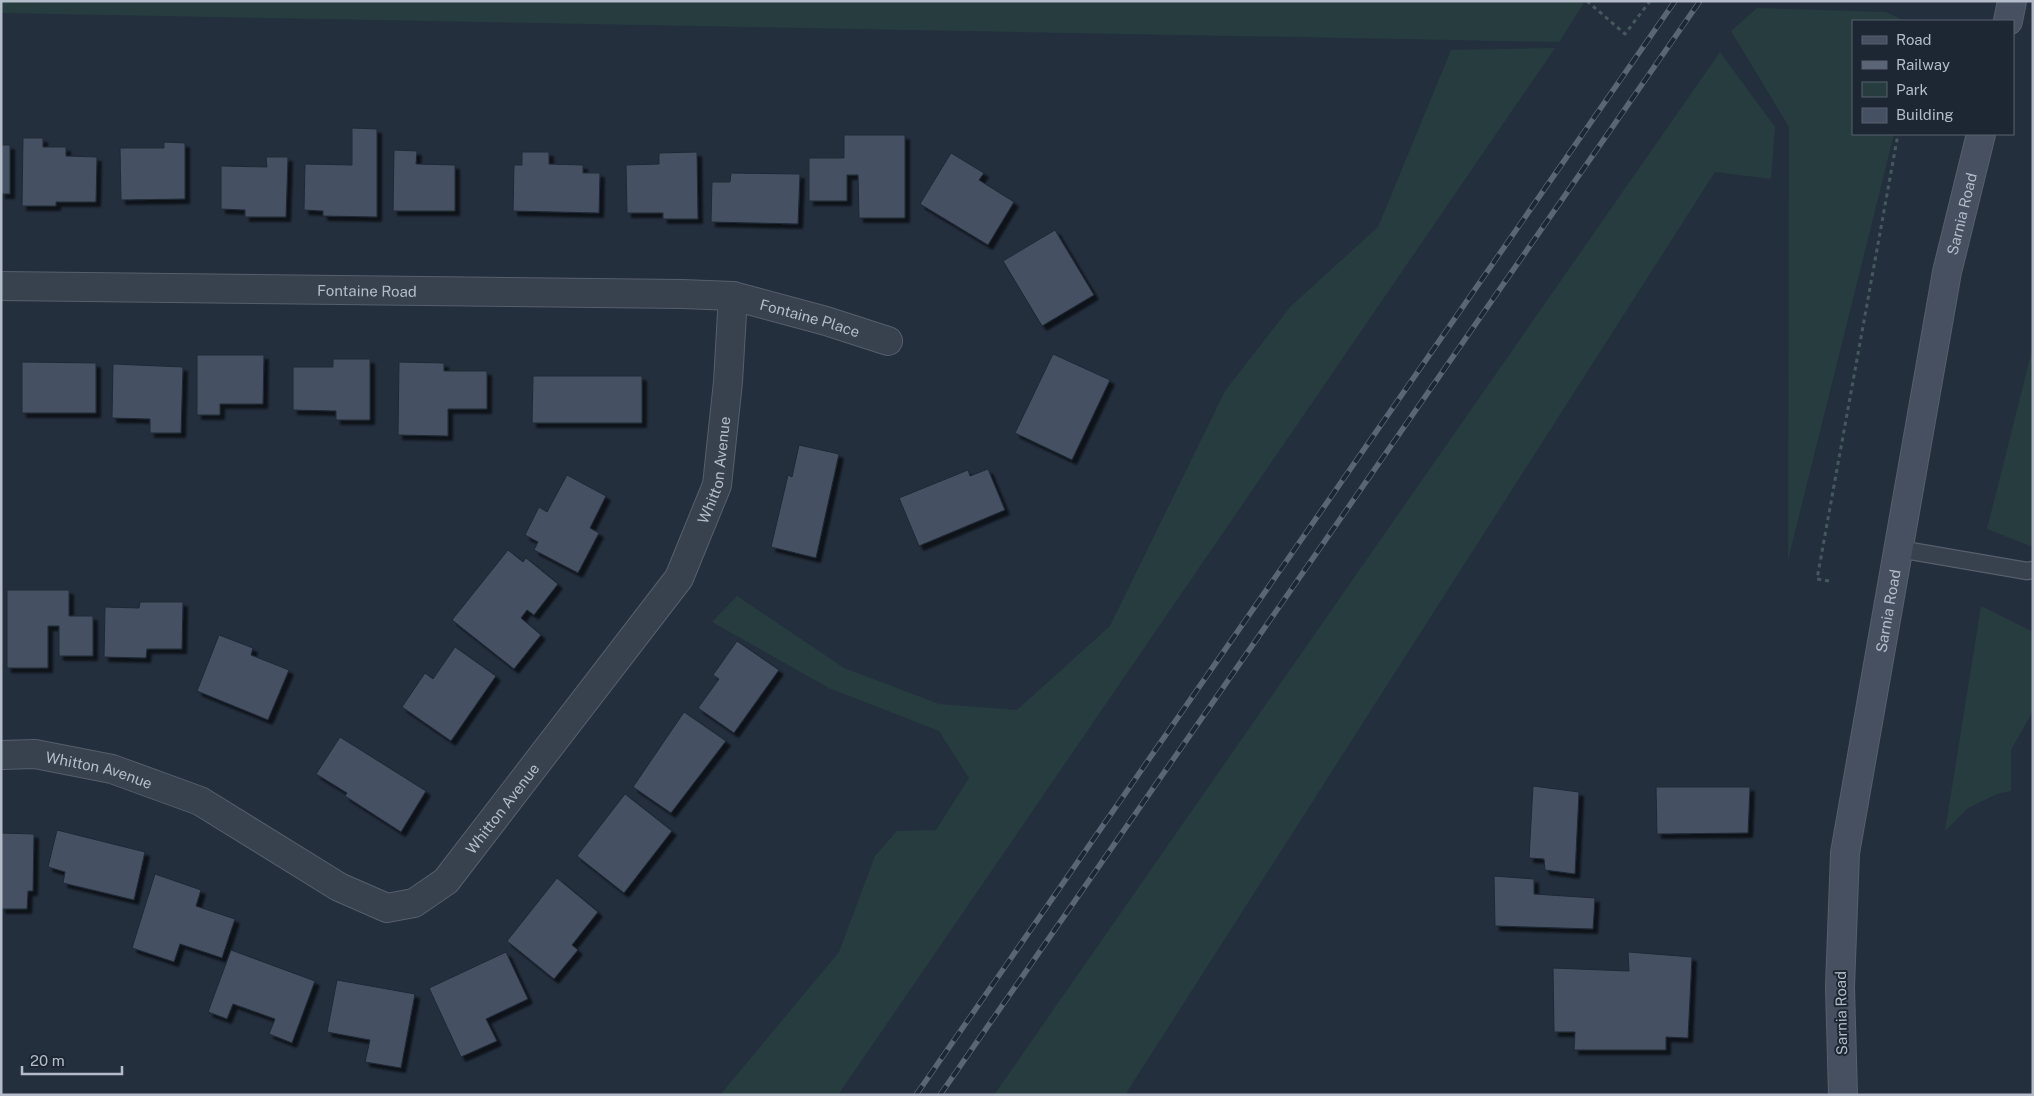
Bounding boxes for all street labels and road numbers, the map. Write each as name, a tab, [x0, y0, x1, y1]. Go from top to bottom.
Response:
street label: Sarnia Road	[1943, 171, 1980, 257]
street label: Fontaine Road	[317, 281, 417, 299]
street label: Fontaine Place	[758, 295, 862, 340]
street label: Whitton Avenue	[694, 416, 733, 526]
street label: Sarnia Road	[1872, 568, 1903, 654]
street label: Whitton Avenue	[44, 748, 155, 791]
street label: Whitton Avenue	[462, 760, 542, 857]
street label: Sarnia Road	[1832, 971, 1850, 1055]

